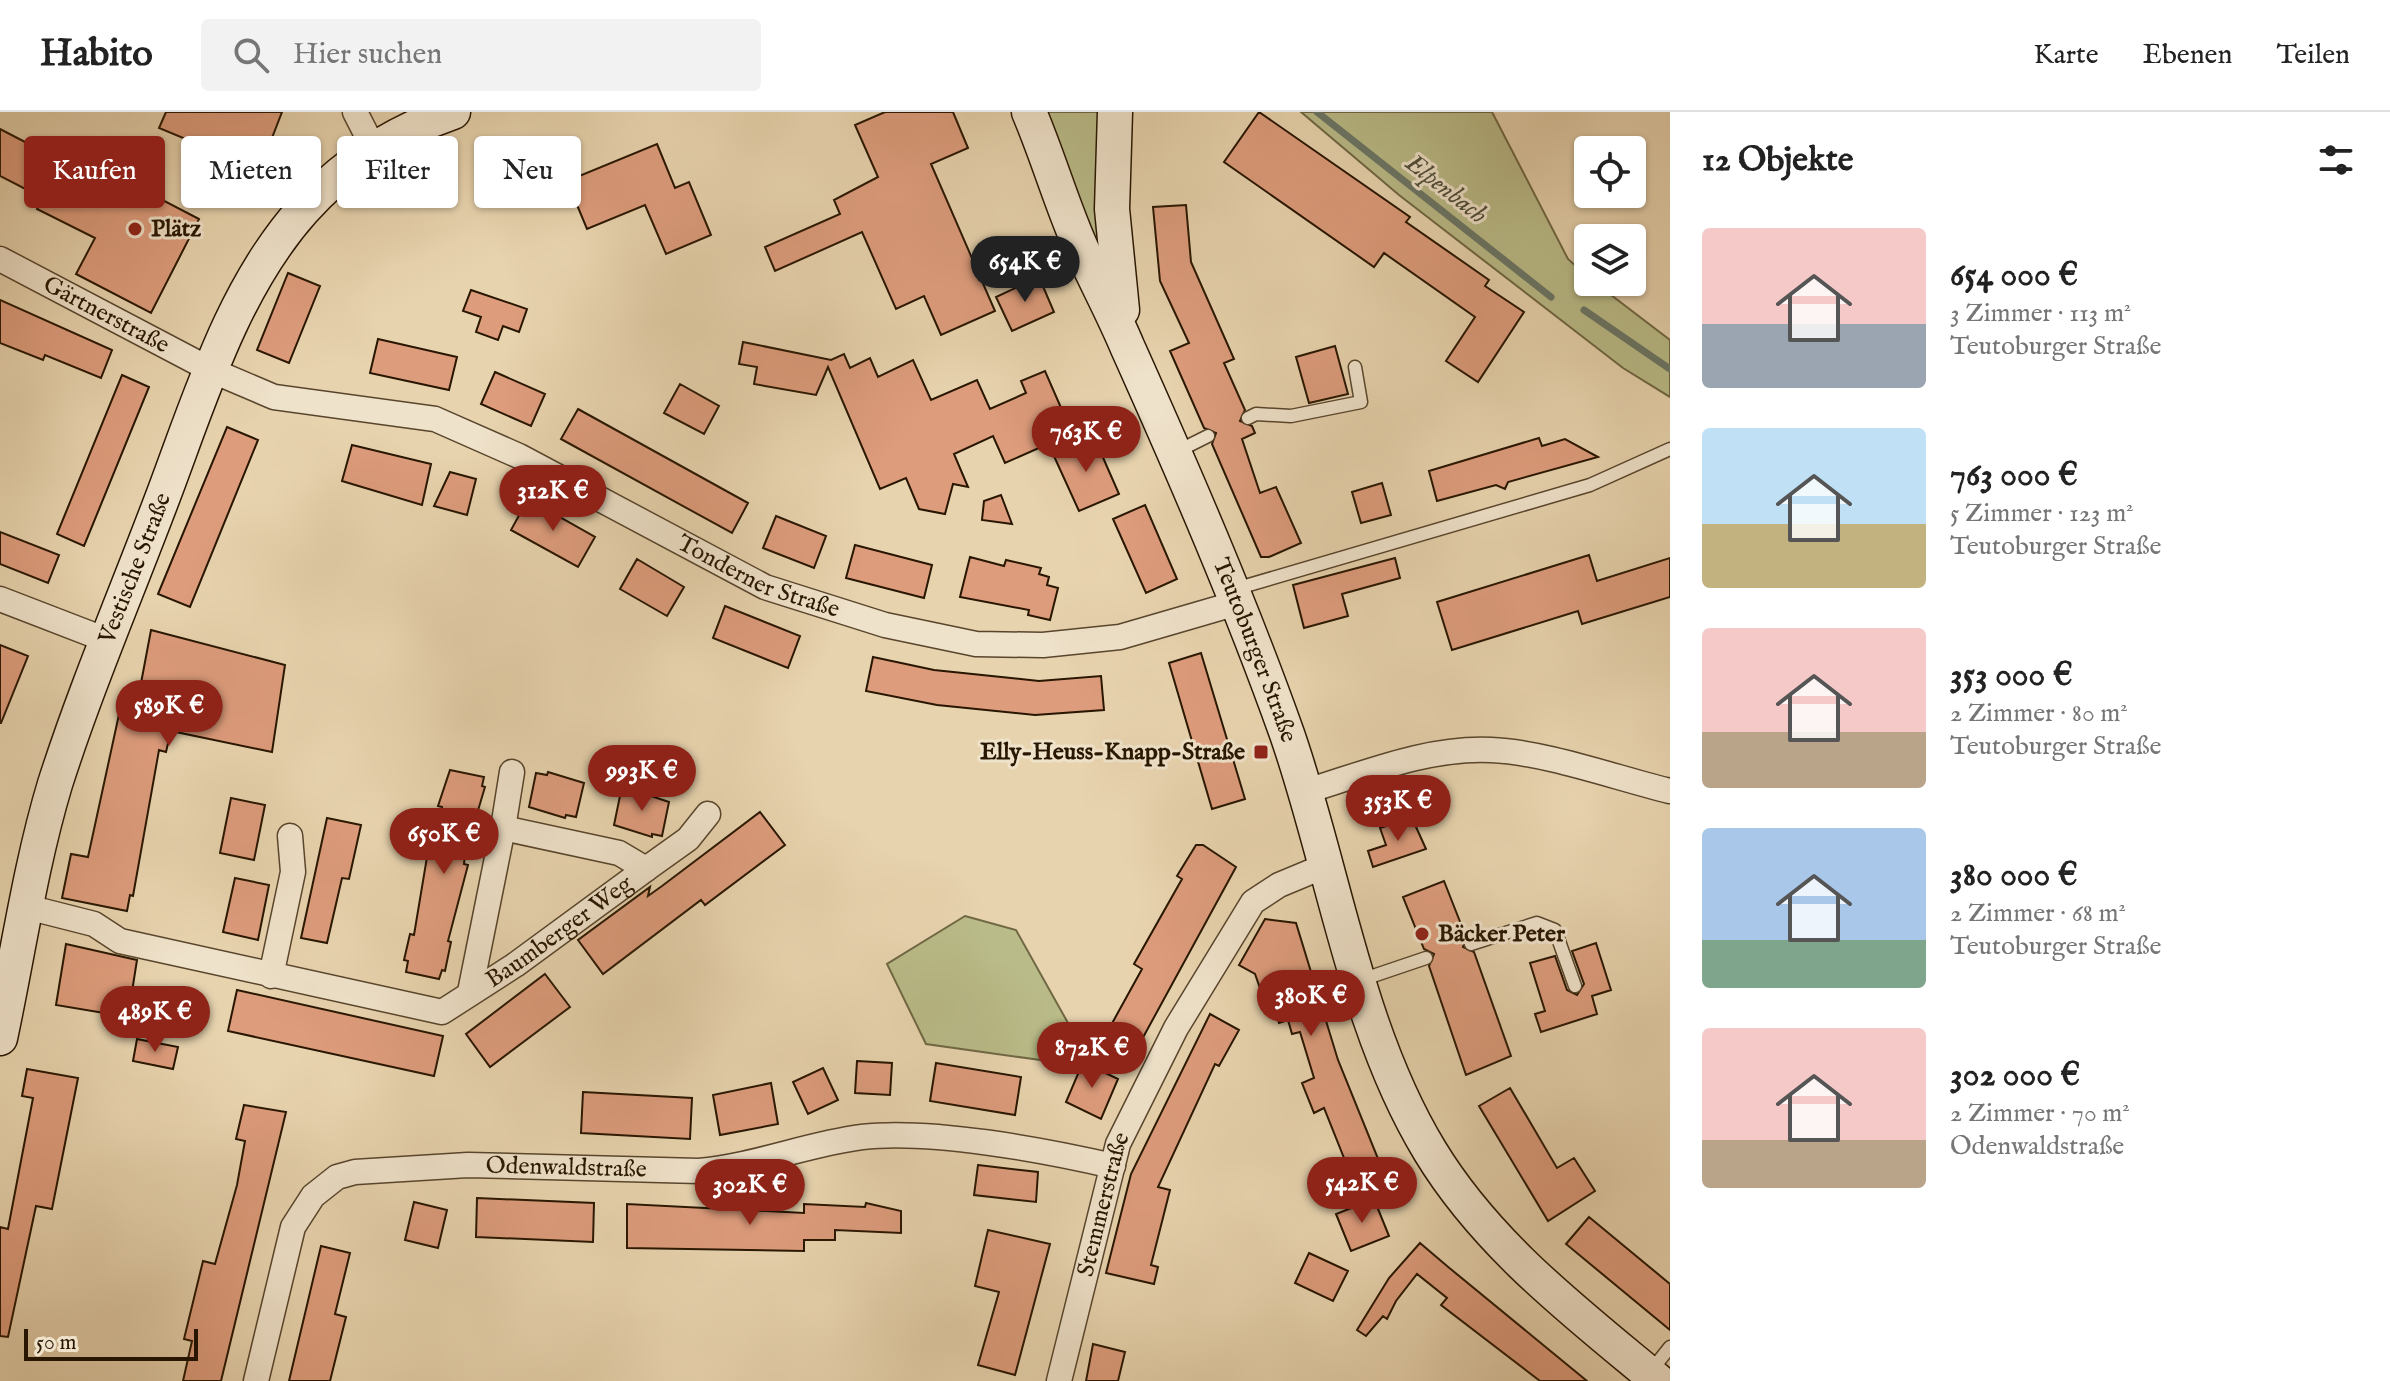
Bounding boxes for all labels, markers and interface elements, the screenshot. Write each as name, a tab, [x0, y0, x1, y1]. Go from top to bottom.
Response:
search box	[201, 19, 761, 91]
text: Habito	[40, 31, 153, 79]
icon: search	[229, 33, 273, 77]
text: Hier suchen	[293, 36, 442, 74]
text: Karte	[2033, 38, 2098, 73]
text: Ebenen	[2142, 38, 2232, 73]
text: Teilen	[2276, 38, 2350, 73]
chip: Kaufen	[24, 136, 165, 208]
chip: Mieten	[181, 136, 321, 208]
chip: Filter	[337, 136, 458, 208]
chip: Neu	[474, 136, 581, 208]
map controls	[1574, 136, 1646, 296]
button: locate	[1574, 136, 1646, 208]
icon: filters	[2314, 138, 2358, 182]
text: 12 Objekte	[1702, 139, 1853, 182]
water label: Elpenbach	[1398, 146, 1494, 231]
place label: Plätz	[151, 214, 201, 245]
marker: Plätz	[126, 220, 144, 238]
button: layers	[1574, 224, 1646, 296]
pin: 654K €	[960, 236, 1090, 304]
text: 654K €	[989, 245, 1061, 278]
text: 654 000 €	[1950, 254, 2078, 297]
icon: home	[1766, 260, 1862, 356]
street label: Gärtnerstraße	[38, 269, 175, 361]
text: 3 Zimmer · 113 m²	[1950, 297, 2131, 330]
text: Teutoburger Straße	[1950, 330, 2161, 363]
pin: 763K €	[1021, 406, 1151, 474]
text: 763K €	[1050, 415, 1122, 448]
text: 763 000 €	[1950, 454, 2078, 497]
icon: home	[1766, 460, 1862, 556]
pin: 312K €	[488, 465, 618, 533]
text: 312K €	[517, 474, 589, 507]
street label: Vestische Straße	[91, 488, 178, 649]
text: 5 Zimmer · 123 m²	[1950, 497, 2134, 530]
street label: Tonderner Straße	[672, 528, 843, 625]
text: Teutoburger Straße	[1950, 530, 2161, 563]
street label: Teutoburger Straße	[1205, 553, 1304, 747]
text: 353 000 €	[1950, 654, 2073, 697]
icon: home	[1766, 660, 1862, 756]
pin: 589K €	[104, 680, 234, 748]
text: 589K €	[134, 689, 204, 722]
text: 2 Zimmer · 80 m²	[1950, 697, 2128, 730]
text: Teutoburger Straße	[1950, 730, 2161, 763]
place label: Elly-Heuss-Knapp-Straße	[980, 737, 1245, 768]
marker: Elly-Heuss-Knapp-Straße	[1252, 743, 1270, 761]
pin: 993K €	[577, 745, 707, 813]
text: 993K €	[606, 754, 678, 787]
pin: 353K €	[1333, 775, 1463, 843]
text: 353K €	[1364, 784, 1432, 817]
pin: 650K €	[379, 808, 509, 876]
text: 650K €	[408, 817, 480, 850]
text: 380 000 €	[1950, 854, 2078, 897]
icon: home	[1766, 860, 1862, 956]
street label: Baumberger Weg	[480, 868, 640, 995]
text: 2 Zimmer · 68 m²	[1950, 897, 2126, 930]
place label: Bäcker Peter	[1438, 919, 1565, 950]
marker: Bäcker Peter	[1413, 925, 1431, 943]
text: Teutoburger Straße	[1950, 930, 2161, 963]
pin: 380K €	[1246, 970, 1376, 1038]
text: 380K €	[1275, 979, 1347, 1012]
pin: 489K €	[90, 986, 220, 1054]
text: 489K €	[118, 995, 192, 1028]
pin: 872K €	[1027, 1022, 1157, 1090]
text: 872K €	[1055, 1031, 1129, 1064]
text: 302 000 €	[1950, 1054, 2080, 1097]
icon: home	[1766, 1060, 1862, 1156]
text: 2 Zimmer · 70 m²	[1950, 1097, 2130, 1130]
street label: Stemmerstraße	[1070, 1127, 1137, 1280]
text: Odenwaldstraße	[1950, 1130, 2124, 1163]
street label: Odenwaldstraße	[485, 1150, 647, 1185]
pin: 542K €	[1297, 1157, 1427, 1225]
pin: 302K €	[685, 1159, 815, 1227]
text: 542K €	[1325, 1166, 1399, 1199]
text: 302K €	[713, 1168, 787, 1201]
scale bar	[24, 1325, 198, 1361]
text: 50 m	[36, 1329, 77, 1357]

